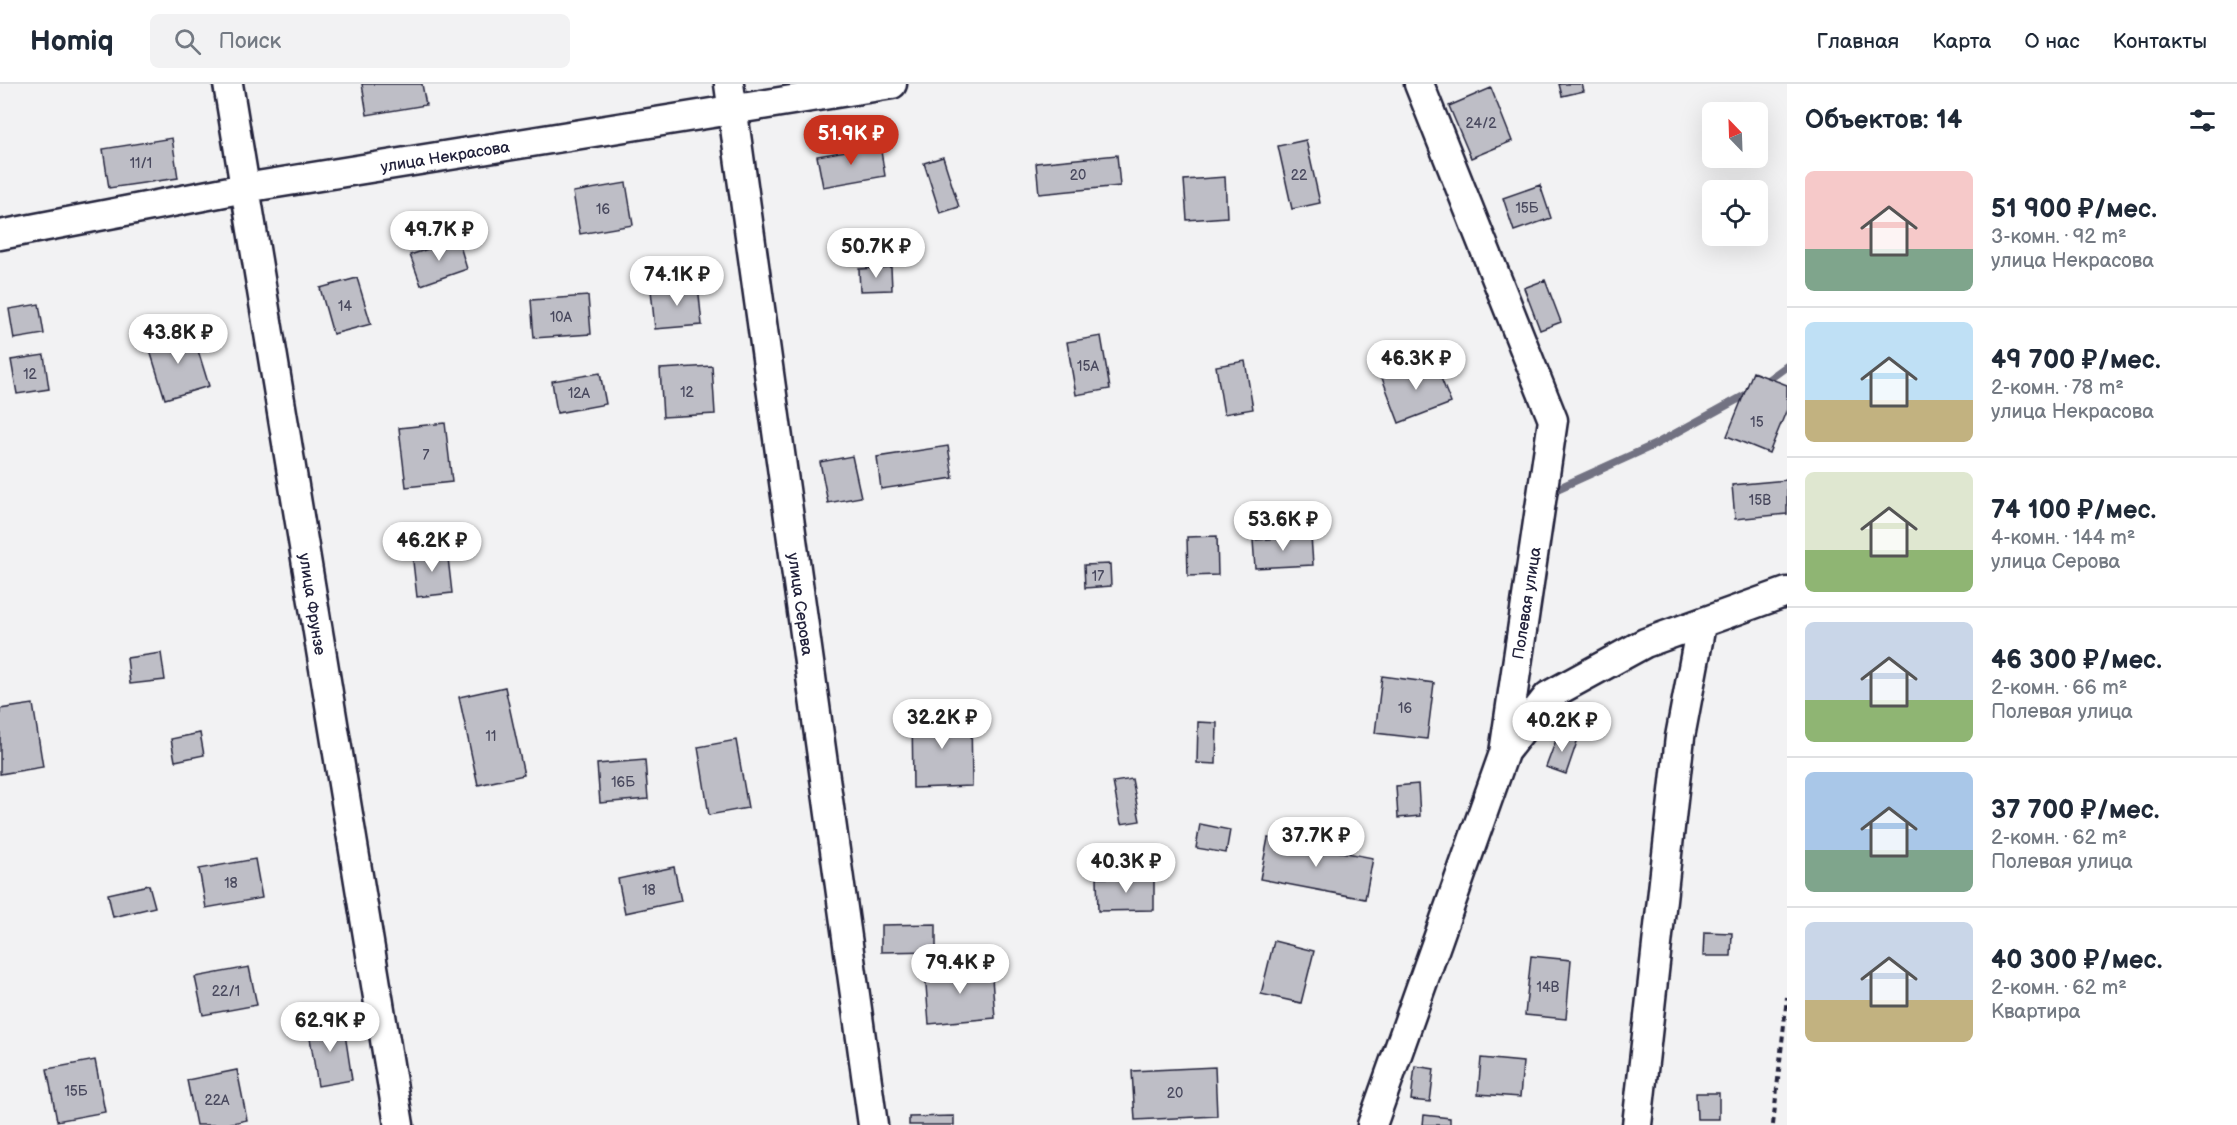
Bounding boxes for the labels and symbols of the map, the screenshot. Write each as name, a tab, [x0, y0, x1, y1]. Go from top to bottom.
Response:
north arrow	[1702, 102, 1768, 168]
pin: 51.9K ₽	[796, 115, 906, 166]
house number: 24/2	[1465, 115, 1497, 132]
street label: улица Некрасова	[379, 138, 512, 177]
house number: 11/1	[130, 155, 152, 172]
house number: 20	[1070, 167, 1086, 184]
house number: 22	[1291, 167, 1308, 184]
house number: 15Б	[1515, 200, 1539, 217]
house number: 16	[596, 201, 610, 218]
pin: 49.7K ₽	[384, 211, 494, 262]
pin: 50.7K ₽	[821, 228, 931, 279]
pin: 74.1K ₽	[622, 256, 732, 307]
house number: 14	[338, 298, 352, 315]
house number: 10А	[550, 309, 573, 326]
pin: 43.8K ₽	[123, 314, 233, 365]
pin: 46.3K ₽	[1361, 340, 1471, 391]
house number: 15А	[1077, 358, 1099, 375]
house number: 12	[23, 366, 38, 383]
house number: 12	[680, 384, 695, 401]
house number: 12А	[568, 385, 591, 402]
house number: 15	[1750, 414, 1764, 431]
house number: 7	[423, 447, 430, 464]
house number: 15В	[1749, 492, 1771, 509]
pin: 53.6K ₽	[1228, 501, 1338, 552]
pin: 46.2K ₽	[377, 522, 487, 573]
street label: Полевая улица	[1509, 545, 1546, 661]
street label: улица Фрунзе	[294, 552, 329, 657]
street label: улица Серова	[783, 552, 816, 657]
house number: 17	[1092, 568, 1104, 585]
pin: 32.2K ₽	[887, 699, 997, 750]
house number: 16	[1398, 700, 1412, 717]
pin: 40.2K ₽	[1507, 702, 1617, 753]
house number: 11	[486, 728, 496, 745]
house number: 16Б	[611, 774, 635, 791]
pin: 37.7K ₽	[1261, 817, 1371, 868]
pin: 40.3K ₽	[1071, 843, 1181, 894]
house number: 18	[224, 875, 238, 892]
house number: 18	[642, 882, 656, 899]
pin: 79.4K ₽	[905, 944, 1015, 995]
house number: 14В	[1537, 979, 1560, 996]
house number: 22/1	[212, 983, 240, 1000]
pin: 62.9K ₽	[275, 1002, 385, 1053]
house number: 15Б	[64, 1083, 88, 1100]
house number: 20	[1167, 1085, 1183, 1102]
house number: 22А	[204, 1092, 230, 1109]

